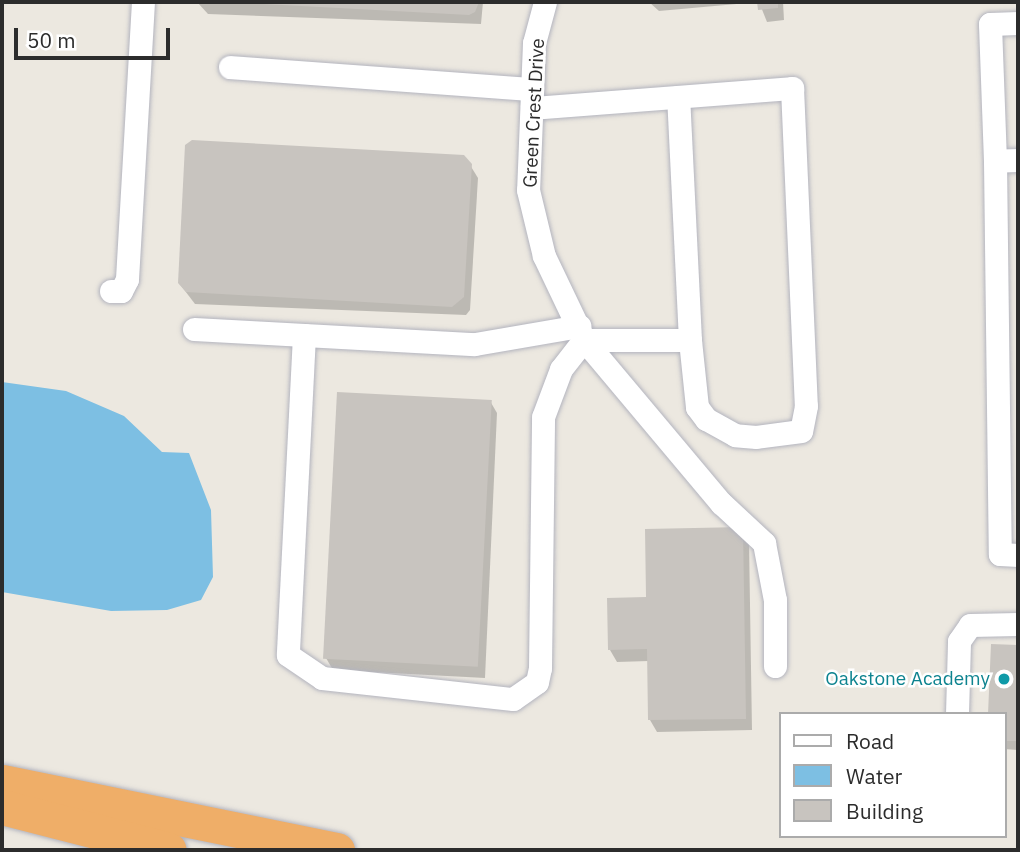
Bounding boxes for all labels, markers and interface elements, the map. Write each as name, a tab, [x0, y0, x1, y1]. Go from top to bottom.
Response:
scale bar	[18, 14, 173, 58]
text: 50 m	[27, 26, 76, 54]
street label: Green Crest Drive	[519, 38, 549, 188]
place label: Oakstone Academy	[825, 668, 990, 690]
marker: Oakstone Academy	[996, 671, 1012, 687]
legend	[778, 712, 1006, 838]
text: Road	[846, 727, 894, 755]
text: Water	[846, 762, 902, 790]
text: Building	[846, 797, 923, 825]

